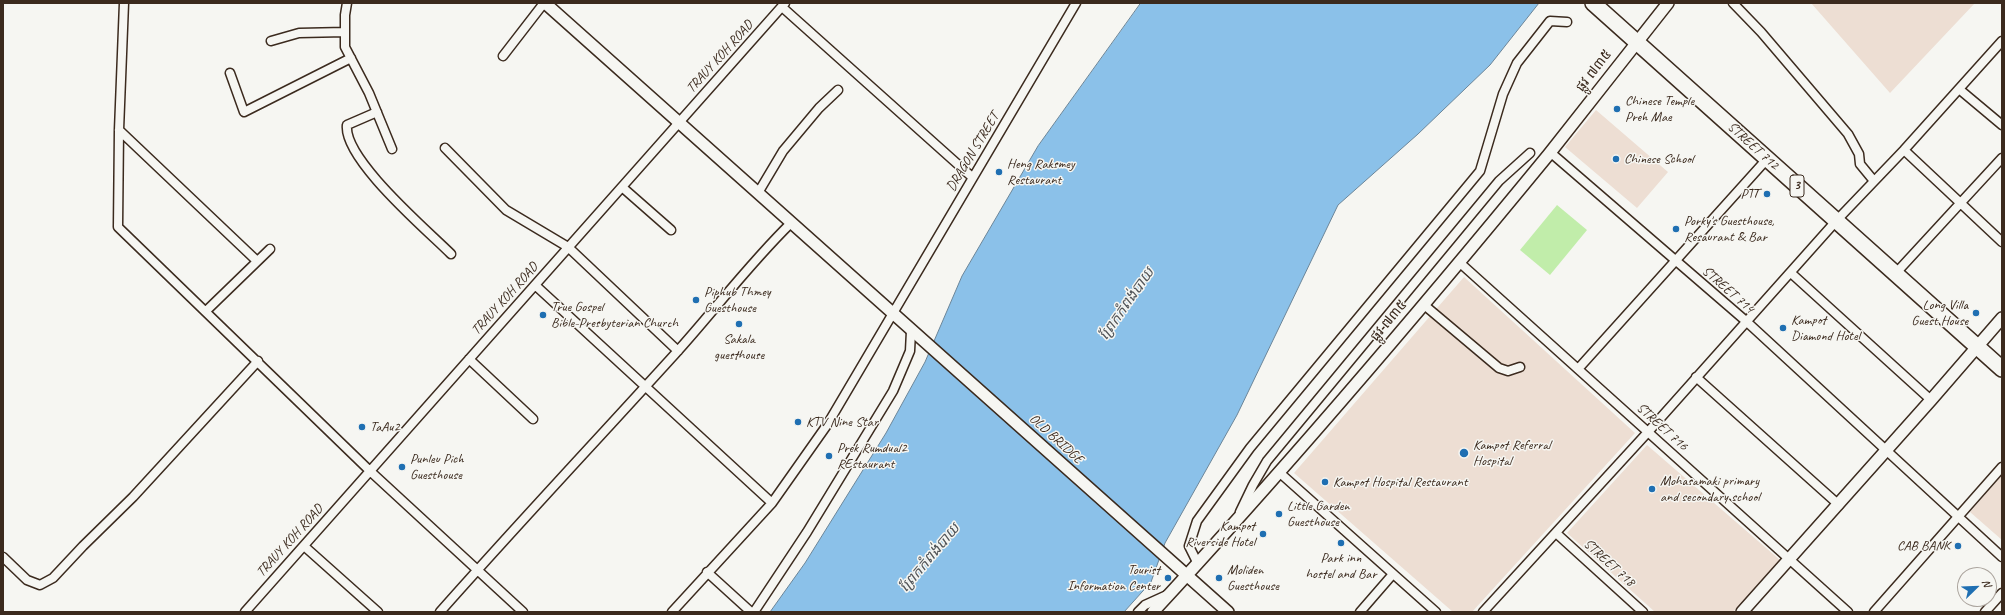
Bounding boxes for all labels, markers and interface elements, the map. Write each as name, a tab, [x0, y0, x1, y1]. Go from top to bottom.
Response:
street label: TRAUY KOH ROAD	[683, 17, 757, 97]
street label: ផ្លូវ ៧៣៥	[1572, 47, 1616, 95]
place label: Chinese Temple Preh Mae	[1625, 93, 1694, 126]
marker: Chinese Temple Preh Mae	[1612, 104, 1622, 114]
street label: DRAGON STREET	[943, 110, 1003, 194]
street label: STREET 712	[1724, 118, 1782, 174]
place label: Chinese School	[1624, 151, 1693, 167]
marker: Chinese School	[1611, 154, 1621, 164]
place label: Heng Raksmey Restaurant	[1007, 156, 1075, 188]
marker: Heng Raksmey Restaurant	[994, 167, 1004, 177]
road number: 3	[1790, 175, 1804, 197]
place label: PTT	[1741, 186, 1759, 202]
marker: PTT	[1762, 189, 1772, 199]
place label: Porky's Guesthouse, Resaurant & Bar	[1684, 213, 1774, 246]
marker: Porky's Guesthouse, Resaurant & Bar	[1671, 224, 1681, 234]
street label: TRAUY KOH ROAD	[468, 259, 542, 339]
street label: STREET 714	[1699, 263, 1757, 317]
water label: ព្រែកកំពង់បាយ	[1095, 264, 1159, 344]
place label: Piphub Thmey Guesthouse	[704, 284, 771, 316]
marker: Piphub Thmey Guesthouse	[691, 295, 701, 305]
street label: ផ្លូវ ៧៣៥	[1367, 297, 1411, 345]
place label: Long Villa Guest House	[1911, 297, 1968, 330]
place label: True Gospel Bible-Presbyterian Church	[551, 299, 678, 332]
marker: Long Villa Guest House	[1971, 308, 1981, 318]
marker: True Gospel Bible-Presbyterian Church	[538, 310, 548, 320]
place label: Kampot Diamond Hotel	[1791, 312, 1860, 344]
marker: Sakala guesthouse	[734, 319, 744, 329]
marker: Kampot Diamond Hotel	[1778, 323, 1788, 333]
place label: Sakala guesthouse	[714, 331, 764, 364]
street label: STREET 716	[1633, 399, 1691, 455]
street label: OLD BRIDGE	[1026, 410, 1086, 468]
place label: KTV Nine Star	[806, 414, 878, 430]
marker: KTV Nine Star	[793, 417, 803, 427]
place label: TaAu2	[370, 419, 400, 435]
marker: TaAu2	[357, 422, 367, 432]
place label: Kampot Referral Hospital	[1473, 437, 1550, 470]
place label: Prek Rumdual2 REstaurant	[837, 440, 907, 472]
marker: Kampot Referral Hospital	[1458, 447, 1470, 459]
place label: Punleu Pich Guesthouse	[410, 451, 464, 484]
marker: Prek Rumdual2 REstaurant	[824, 451, 834, 461]
marker: Punleu Pich Guesthouse	[397, 462, 407, 472]
place label: Mohasamaki primary and secondary school	[1660, 473, 1760, 506]
place label: Kampot Hospital Restaurant	[1333, 474, 1467, 490]
marker: Kampot Hospital Restaurant	[1320, 477, 1330, 487]
marker: Mohasamaki primary and secondary school	[1647, 484, 1657, 494]
place label: Little Garden Guesthouse	[1287, 498, 1350, 530]
street label: TRAUY KOH ROAD	[253, 501, 327, 581]
marker: Little Garden Guesthouse	[1274, 509, 1284, 519]
place label: Kampot Riverside Hotel	[1185, 518, 1255, 550]
water label: ព្រែកកំពង់បាយ	[896, 520, 964, 596]
marker: Kampot Riverside Hotel	[1258, 529, 1268, 539]
street label: STREET 718	[1580, 535, 1638, 591]
marker: Park inn hostel and Bar	[1336, 538, 1346, 548]
place label: CAB BANK	[1897, 538, 1950, 554]
marker: CAB BANK	[1953, 541, 1963, 551]
place label: Park inn hostel and Bar	[1306, 550, 1376, 582]
place label: Tourist Information Center	[1067, 562, 1160, 594]
place label: Moliden Guesthouse	[1227, 562, 1279, 594]
north arrow	[1957, 567, 1997, 607]
marker: Tourist Information Center	[1163, 573, 1173, 583]
marker: Moliden Guesthouse	[1214, 573, 1224, 583]
text: N	[1979, 577, 1995, 589]

